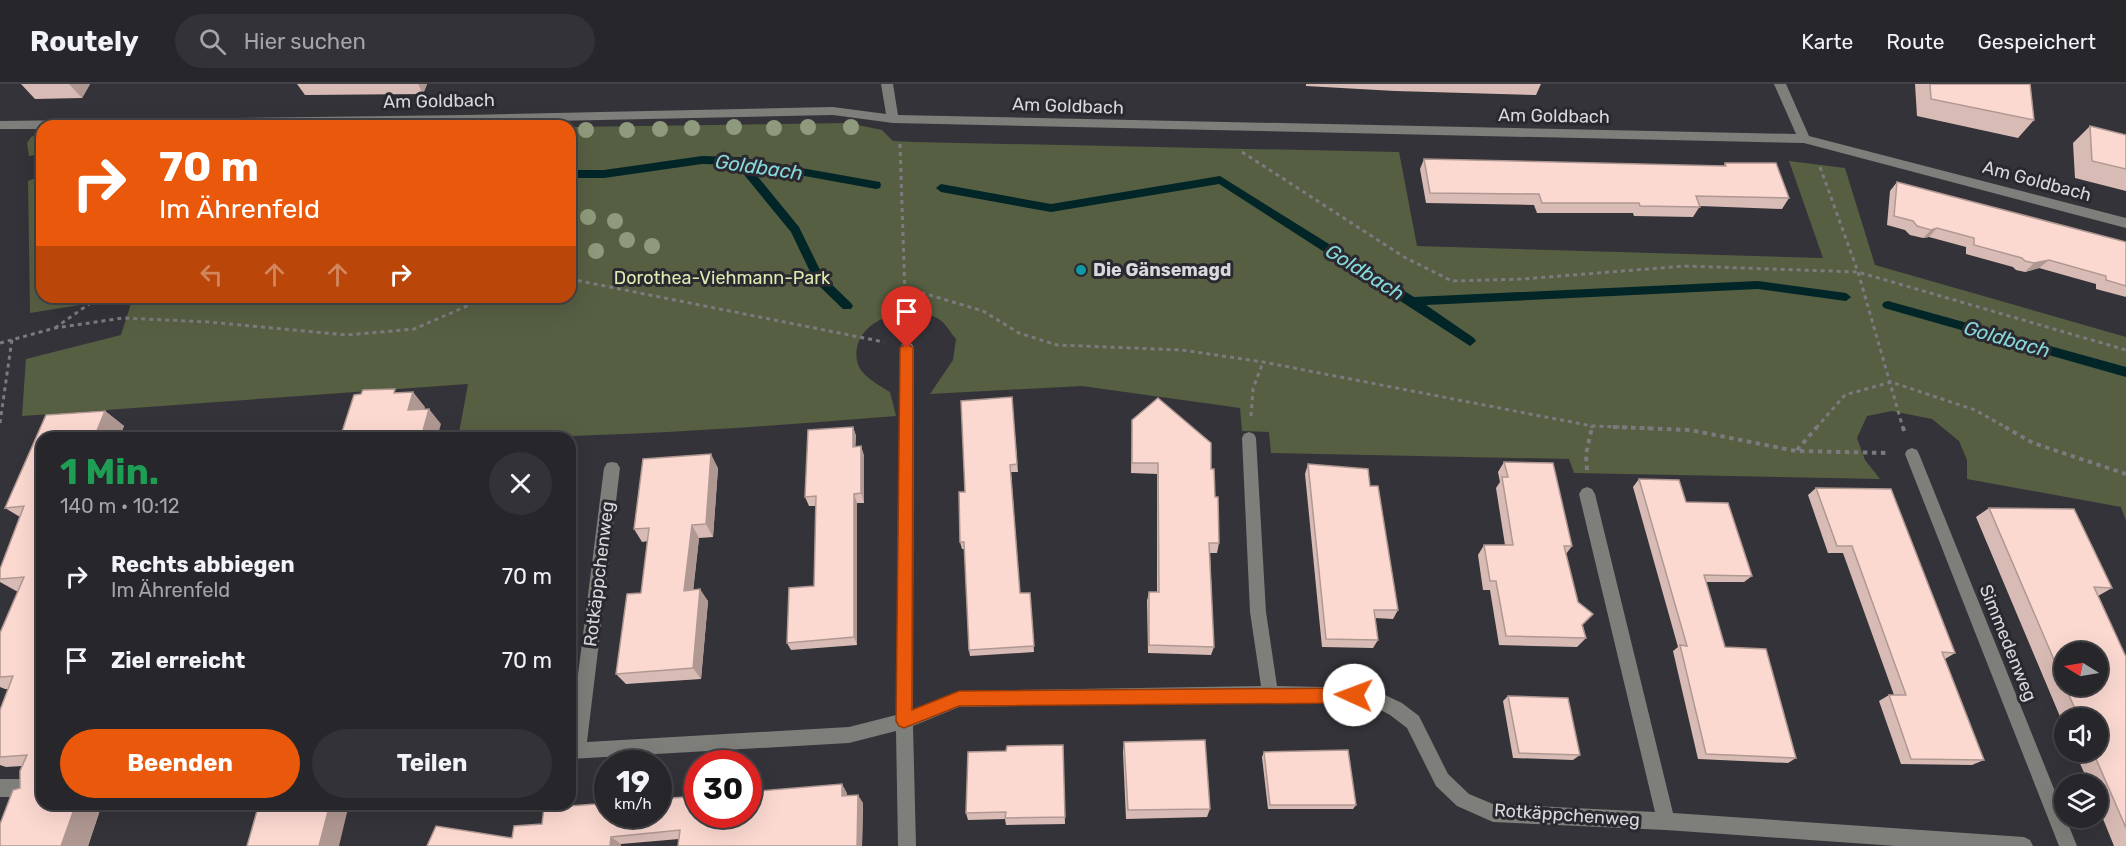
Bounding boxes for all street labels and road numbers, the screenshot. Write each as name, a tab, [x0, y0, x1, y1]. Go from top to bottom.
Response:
street label: Am Goldbach	[383, 89, 495, 113]
street label: Am Goldbach	[1012, 93, 1124, 119]
street label: Am Goldbach	[1498, 104, 1610, 128]
street label: Am Goldbach	[1980, 156, 2094, 206]
street label: Rotkäppchenweg	[579, 500, 619, 648]
street label: Simmedenweg	[1975, 581, 2041, 705]
street label: Rotkäppchenweg	[1493, 799, 1641, 831]

